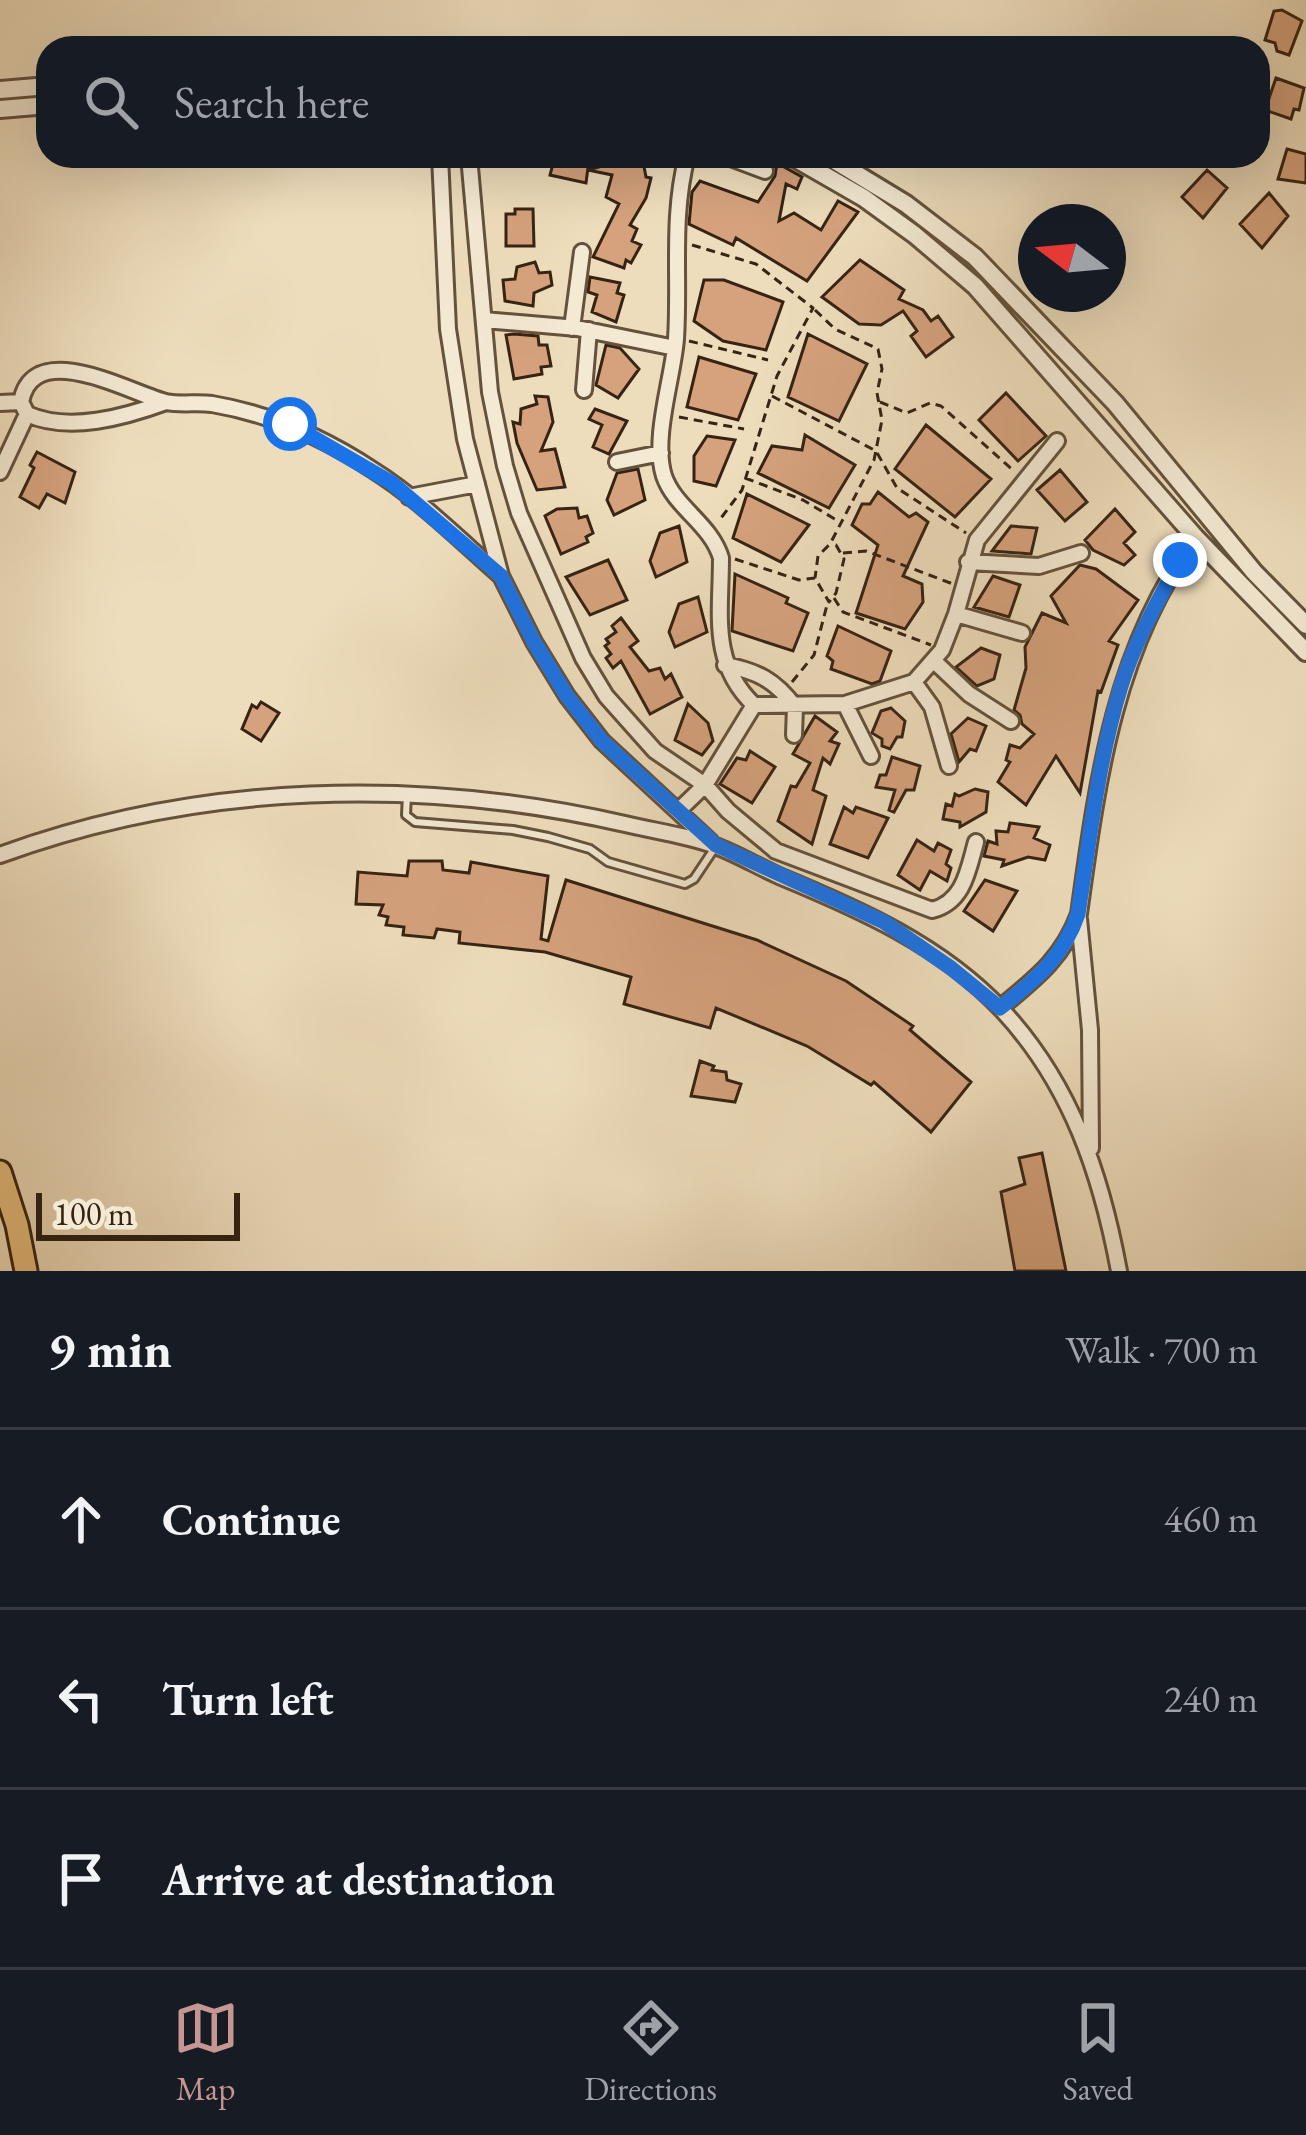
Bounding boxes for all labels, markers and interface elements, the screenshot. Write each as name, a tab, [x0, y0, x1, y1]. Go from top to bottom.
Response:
search box	[36, 36, 1270, 168]
icon: search	[78, 69, 144, 135]
text: Search here	[174, 73, 369, 131]
north arrow	[1018, 204, 1126, 312]
route start	[263, 397, 317, 451]
route end	[1153, 533, 1207, 587]
scale bar	[36, 1187, 240, 1240]
text: 100 m	[54, 1192, 134, 1235]
text: 9 min	[48, 1316, 172, 1382]
text: Walk · 700 m	[1065, 1324, 1258, 1375]
icon: ahead	[48, 1486, 114, 1552]
text: Continue	[162, 1490, 340, 1548]
text: 460 m	[1164, 1493, 1258, 1544]
icon: left	[48, 1666, 114, 1732]
text: Turn left	[162, 1670, 334, 1728]
text: 240 m	[1164, 1673, 1258, 1724]
icon: arrive	[48, 1846, 114, 1912]
text: Arrive at destination	[162, 1850, 555, 1908]
tab: Map	[173, 1995, 239, 2110]
tab: Directions	[584, 1995, 717, 2110]
tab: Saved	[1063, 1995, 1133, 2110]

